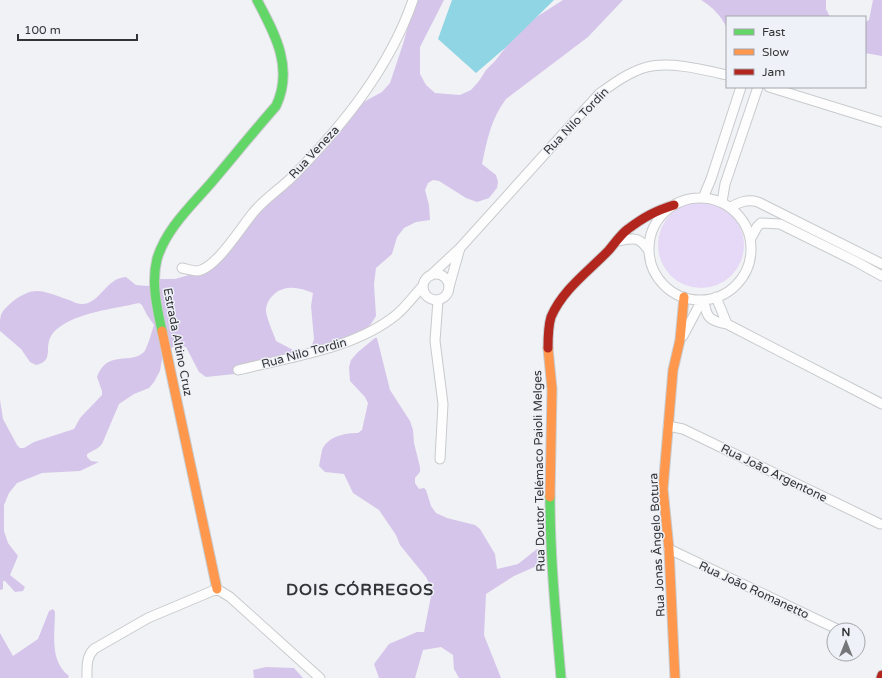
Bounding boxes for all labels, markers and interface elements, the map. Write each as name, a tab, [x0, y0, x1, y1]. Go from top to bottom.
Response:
scale bar	[18, 16, 137, 42]
legend	[726, 16, 866, 88]
text: 100 m	[24, 23, 61, 37]
text: Fast	[762, 25, 786, 39]
text: Slow	[762, 45, 789, 59]
text: Jam	[762, 65, 785, 79]
street label: Rua Nilo Tordin	[540, 85, 612, 157]
street label: Rua Veneza	[286, 123, 342, 181]
street label: Estrada Altino Cruz	[161, 287, 195, 397]
street label: Rua Nilo Tordin	[260, 335, 348, 371]
street label: Rua Doutor Telémaco Paioli Melges	[530, 370, 548, 572]
street label: Rua João Argentone	[719, 441, 830, 505]
street label: Rua Jonas Ângelo Botura	[646, 473, 668, 617]
street label: Rua João Romanetto	[697, 558, 811, 622]
district label: DOIS CÓRREGOS	[286, 580, 434, 600]
north arrow	[826, 622, 866, 662]
text: N	[842, 626, 850, 639]

